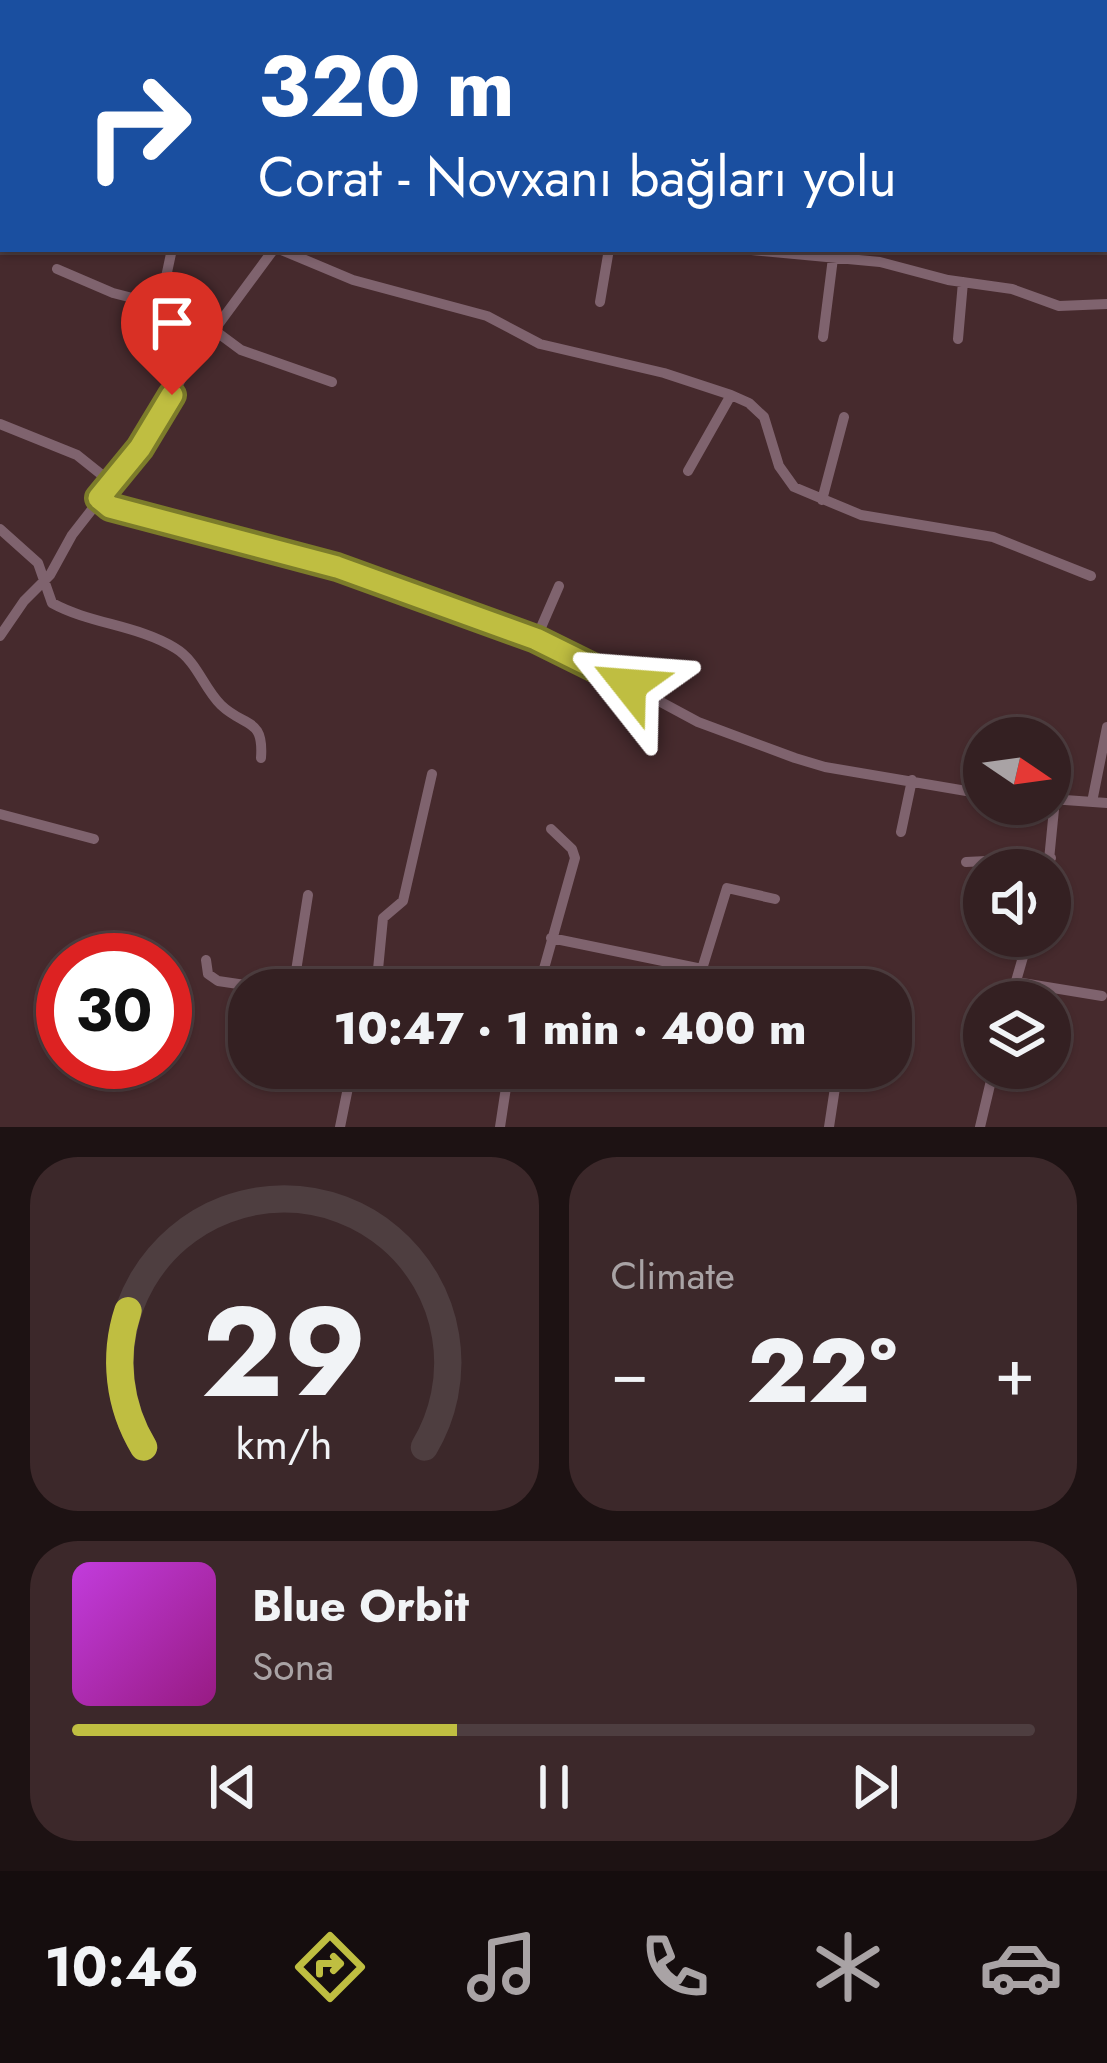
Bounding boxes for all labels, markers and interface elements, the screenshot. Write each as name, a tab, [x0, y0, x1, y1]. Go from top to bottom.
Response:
text: 320 m	[258, 26, 515, 148]
icon: right	[60, 48, 216, 204]
text: Corat - Novxanı bağları yolu	[258, 138, 897, 216]
pin	[121, 272, 223, 395]
icon: arrive	[139, 290, 205, 356]
position arrow	[566, 622, 692, 748]
north arrow	[963, 717, 1071, 825]
map controls	[963, 717, 1071, 1089]
button: sound	[963, 849, 1071, 957]
speed limit sign: 30	[36, 933, 192, 1089]
button: layers	[963, 981, 1071, 1089]
text: 10:47 · 1 min · 400 m	[334, 996, 806, 1061]
text: Climate	[611, 1247, 735, 1304]
text: 29	[202, 1262, 367, 1443]
text: 22°	[747, 1306, 897, 1436]
text: −	[611, 1324, 649, 1420]
text: +	[994, 1324, 1035, 1420]
text: km/h	[236, 1413, 333, 1475]
text: Blue Orbit	[252, 1573, 469, 1638]
text: Sona	[252, 1638, 334, 1695]
icon: previous	[200, 1754, 266, 1820]
icon: pause	[521, 1754, 587, 1820]
icon: next	[842, 1754, 908, 1820]
icon: directions	[288, 1925, 372, 2009]
icon: music	[460, 1925, 544, 2009]
icon: phone	[633, 1925, 717, 2009]
icon: climate	[806, 1925, 890, 2009]
icon: car	[979, 1925, 1063, 2009]
text: 10:46	[44, 1928, 199, 2006]

